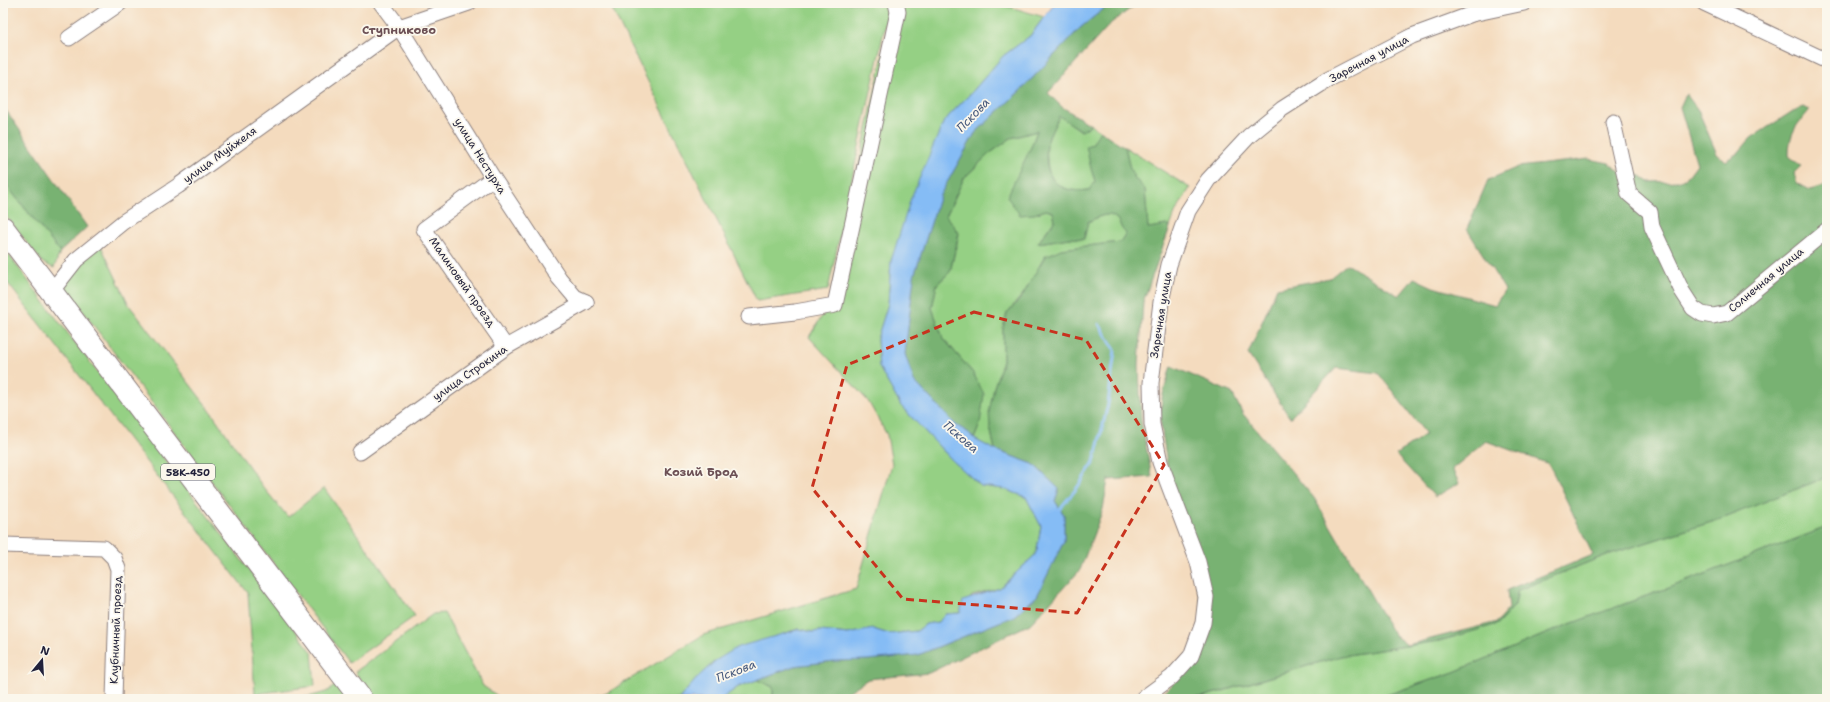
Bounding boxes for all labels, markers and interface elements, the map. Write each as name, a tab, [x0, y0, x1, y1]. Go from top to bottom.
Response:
district label: Ступниково	[362, 22, 436, 38]
street label: Заречная улица	[1327, 32, 1411, 86]
water label: Пскова	[953, 95, 993, 135]
street label: улица Нестурха	[451, 115, 509, 197]
street label: улица Муйжеля	[180, 123, 260, 187]
street label: Малиновый проезд	[425, 234, 499, 330]
street label: Солнечная улица	[1725, 244, 1807, 316]
street label: Заречная улица	[1147, 270, 1175, 360]
street label: улица Строкина	[430, 342, 510, 404]
water label: Пскова	[940, 417, 982, 457]
road number: 58К-450	[161, 464, 215, 480]
district label: Козий Брод	[664, 464, 739, 480]
street label: Клубничный проезд	[107, 576, 125, 684]
north arrow	[22, 640, 62, 680]
text: N	[38, 642, 52, 660]
water label: Пскова	[714, 656, 758, 686]

